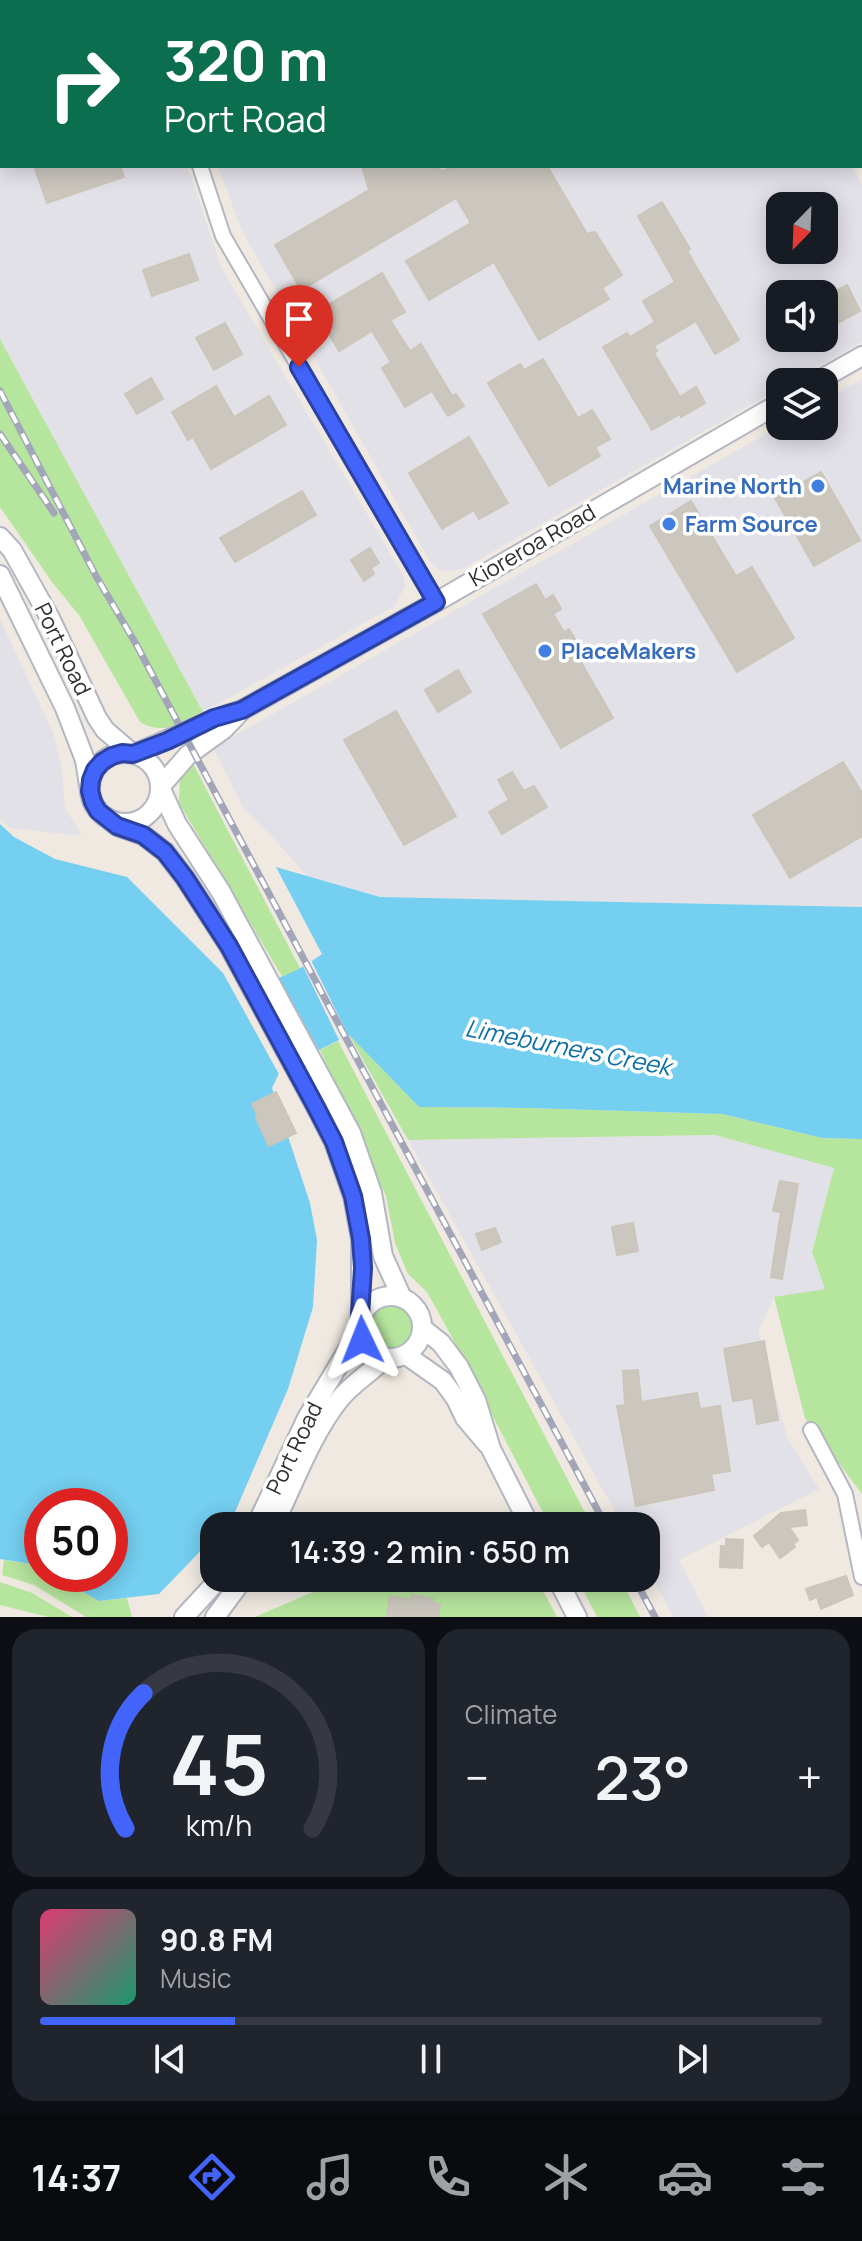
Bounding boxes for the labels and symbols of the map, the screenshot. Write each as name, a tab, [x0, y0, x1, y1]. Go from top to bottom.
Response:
north arrow	[766, 192, 838, 264]
pin	[265, 285, 333, 367]
place label: Marine North	[663, 471, 802, 501]
marker: Marine North	[809, 477, 827, 495]
street label: Kioreroa Road	[463, 497, 601, 593]
place label: Farm Source	[685, 509, 818, 539]
marker: Farm Source	[660, 515, 678, 533]
street label: Port Road	[28, 598, 98, 700]
place label: PlaceMakers	[561, 636, 696, 666]
marker: PlaceMakers	[536, 642, 554, 660]
water label: Limeburners Creek	[463, 1010, 677, 1083]
position arrow	[320, 1298, 404, 1382]
street label: Port Road	[259, 1397, 329, 1499]
speed limit sign: 50	[24, 1488, 128, 1592]

